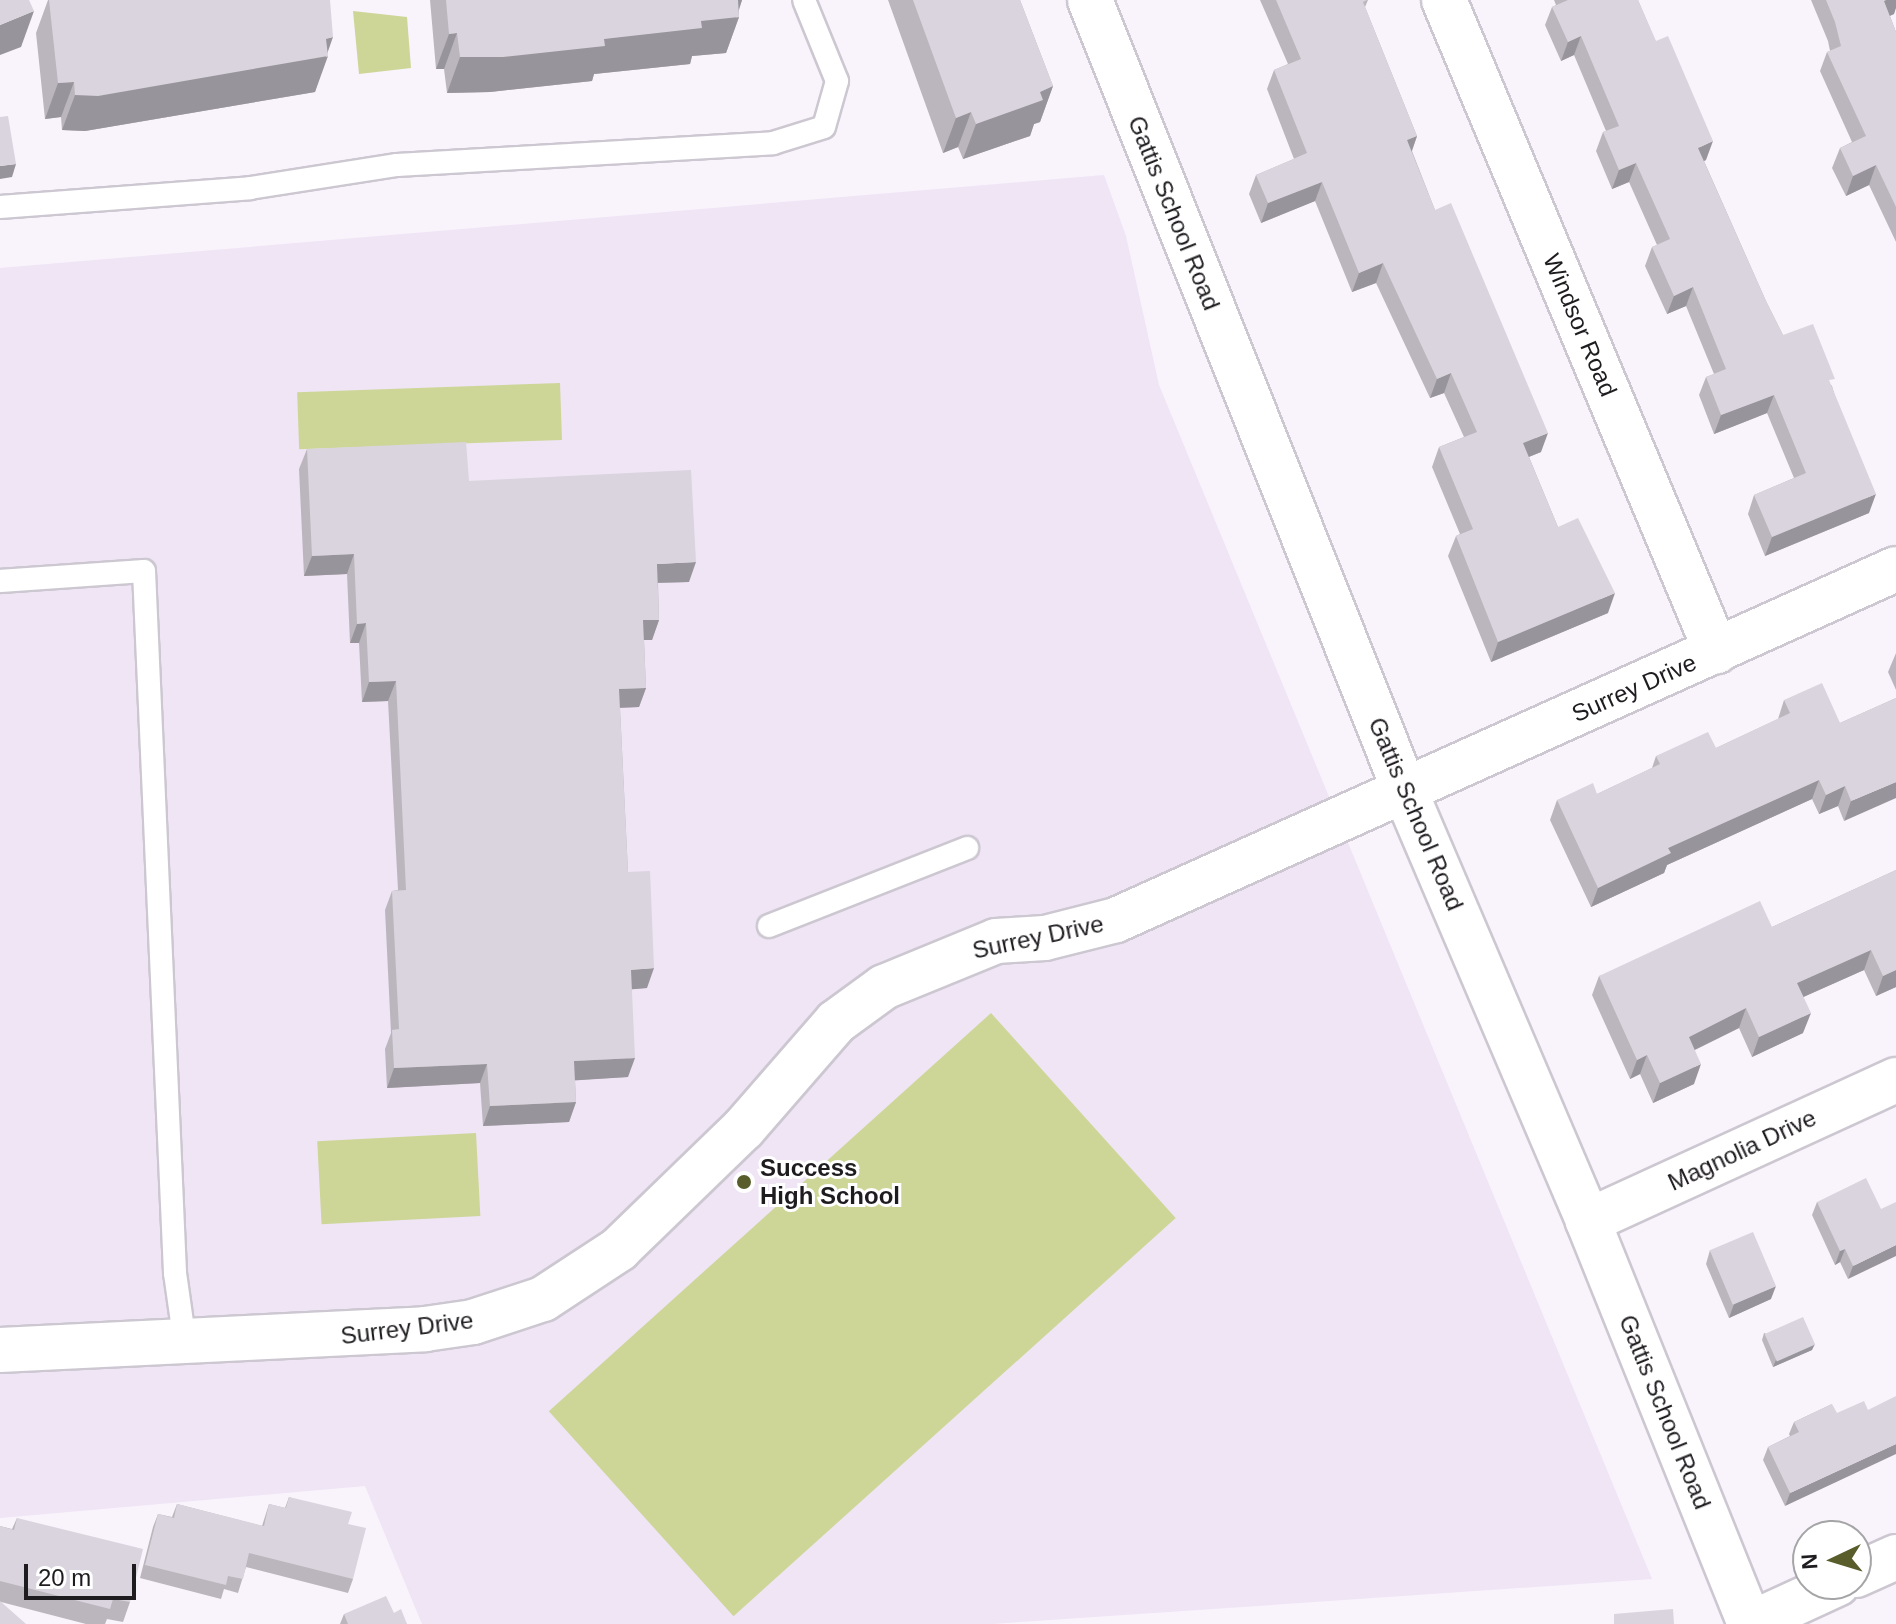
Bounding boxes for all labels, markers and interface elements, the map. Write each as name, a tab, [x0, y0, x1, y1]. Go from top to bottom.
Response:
street label: Gattis School Road	[1122, 112, 1226, 314]
street label: Windsor Road	[1537, 249, 1623, 401]
street label: Surrey Drive	[1567, 648, 1701, 728]
street label: Gattis School Road	[1362, 713, 1470, 915]
street label: Surrey Drive	[970, 909, 1106, 965]
street label: Magnolia Drive	[1663, 1103, 1821, 1197]
place label: Success High School	[760, 1154, 900, 1210]
marker: Success High School	[735, 1173, 753, 1191]
street label: Surrey Drive	[339, 1306, 475, 1350]
street label: Gattis School Road	[1613, 1311, 1717, 1513]
north arrow	[1792, 1520, 1872, 1600]
scale bar	[28, 1548, 140, 1598]
text: N	[1797, 1553, 1823, 1570]
text: 20 m	[38, 1564, 91, 1591]

